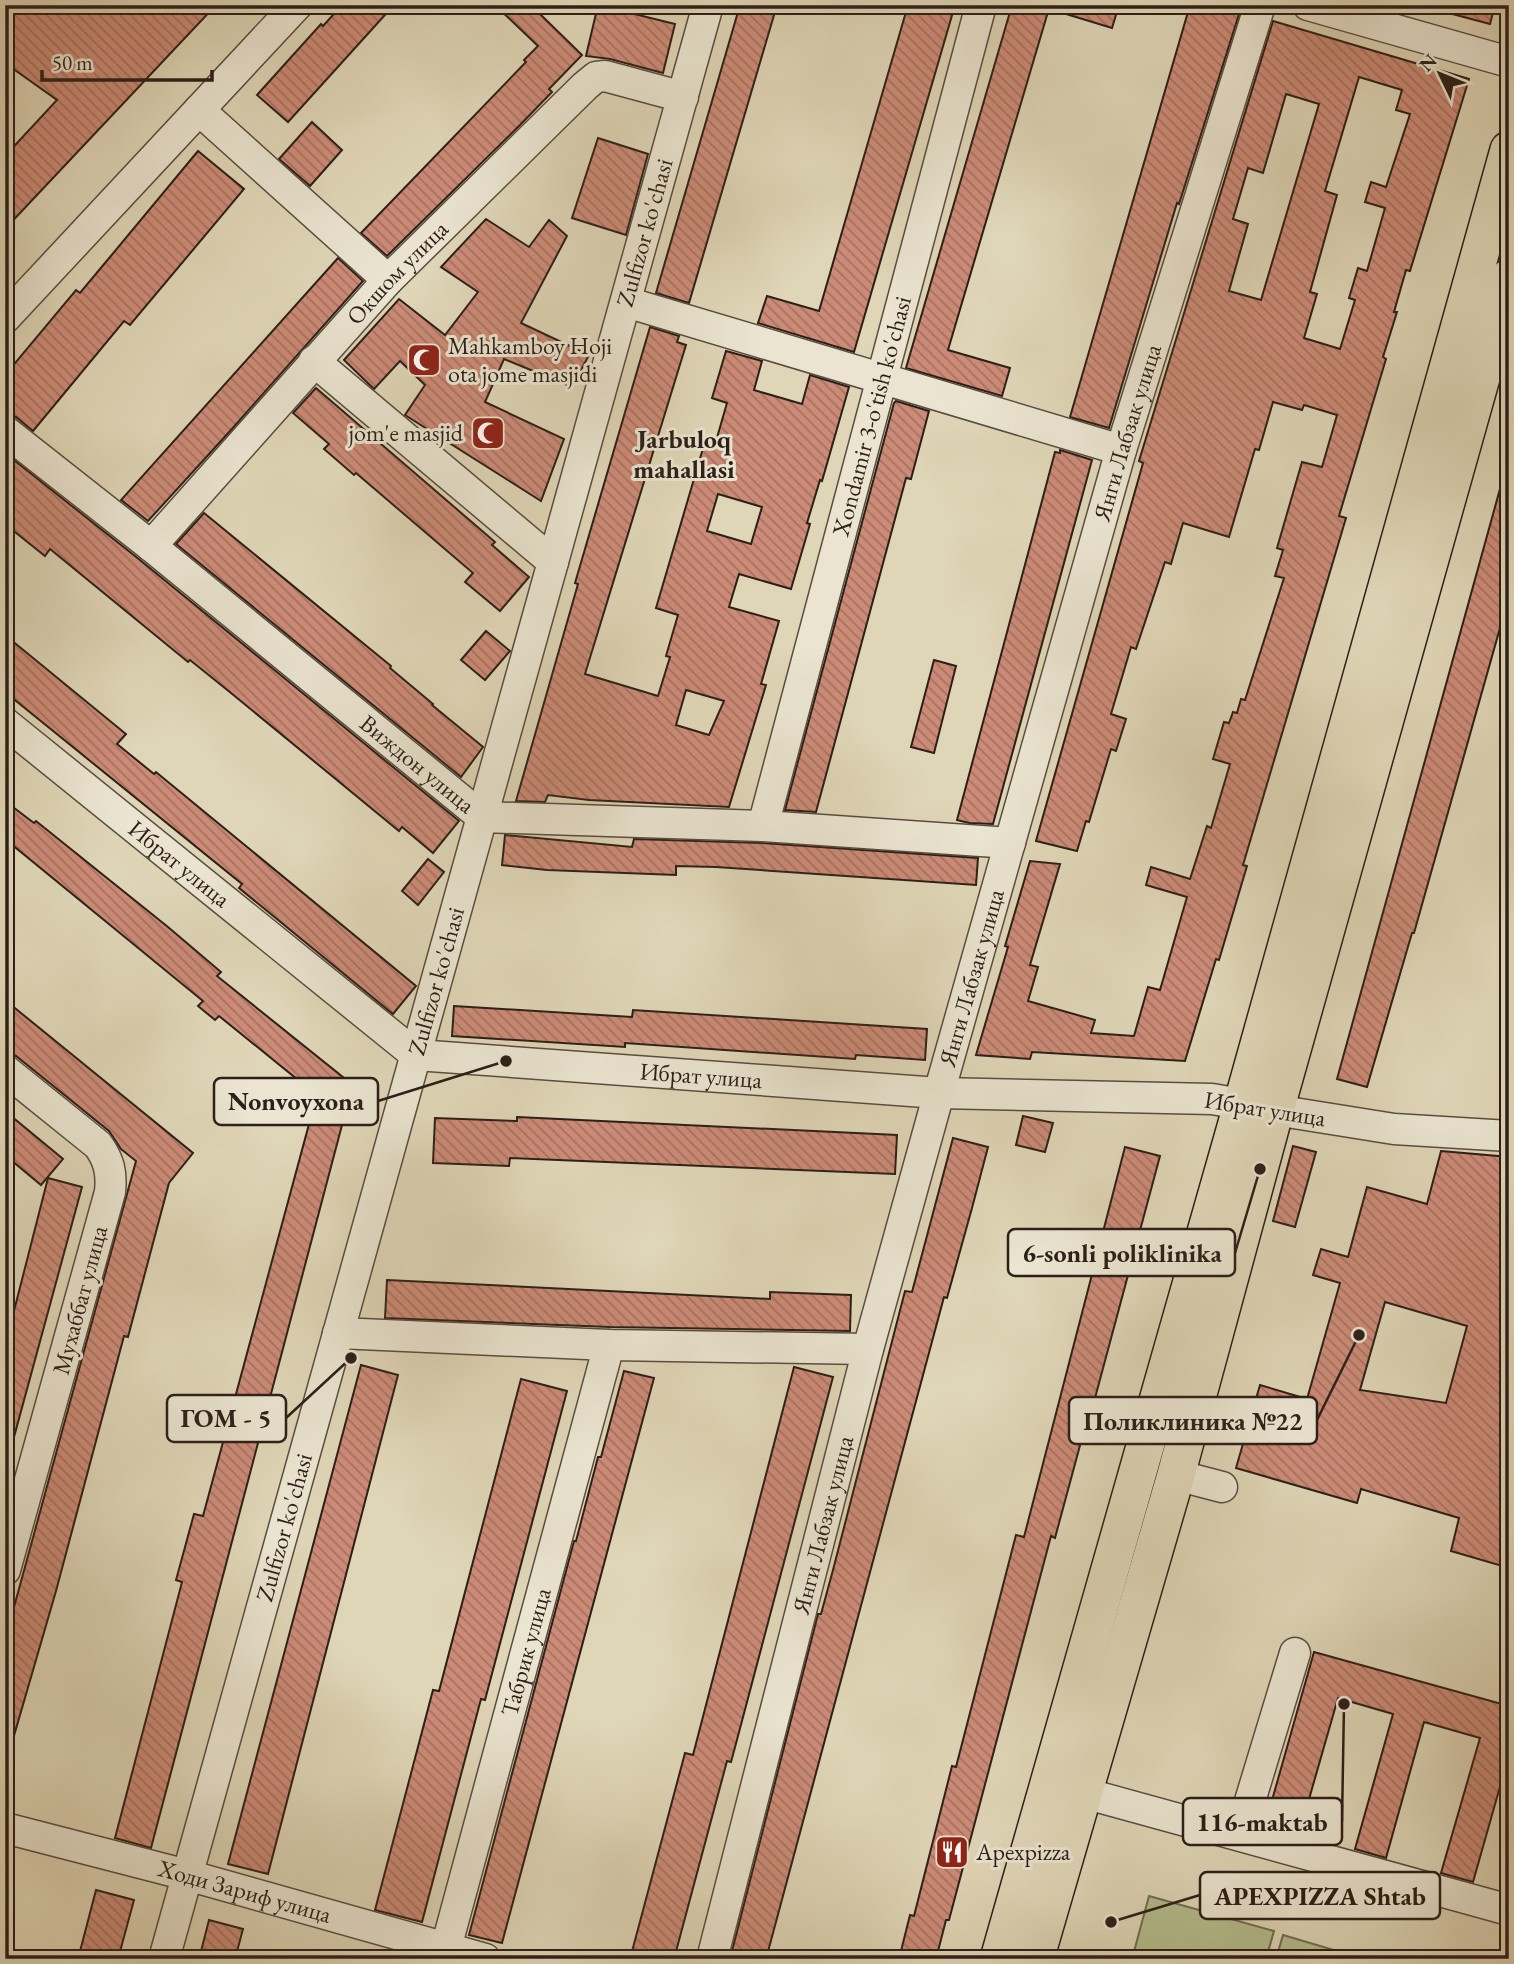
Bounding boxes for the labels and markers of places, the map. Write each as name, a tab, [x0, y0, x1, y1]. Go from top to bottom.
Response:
place label: Mahkamboy Hoji ota jome masjidi	[448, 330, 612, 389]
mosque icon: Mahkamboy Hoji ota jome masjidi	[405, 341, 443, 379]
mosque icon: jom'e masjid	[469, 414, 507, 452]
place label: jom'e masjid	[348, 417, 464, 448]
callout: Nonvoyxona	[214, 1078, 378, 1125]
callout: 6-sonli poliklinika	[1008, 1229, 1235, 1276]
callout: ГОМ - 5	[167, 1395, 286, 1442]
callout: Поликлиника №22	[1069, 1397, 1317, 1444]
callout: 116-maktab	[1183, 1798, 1342, 1845]
restaurant icon: Apexpizza	[933, 1833, 971, 1871]
place label: Apexpizza	[975, 1836, 1071, 1867]
callout: APEXPIZZA Shtab	[1200, 1872, 1440, 1919]

